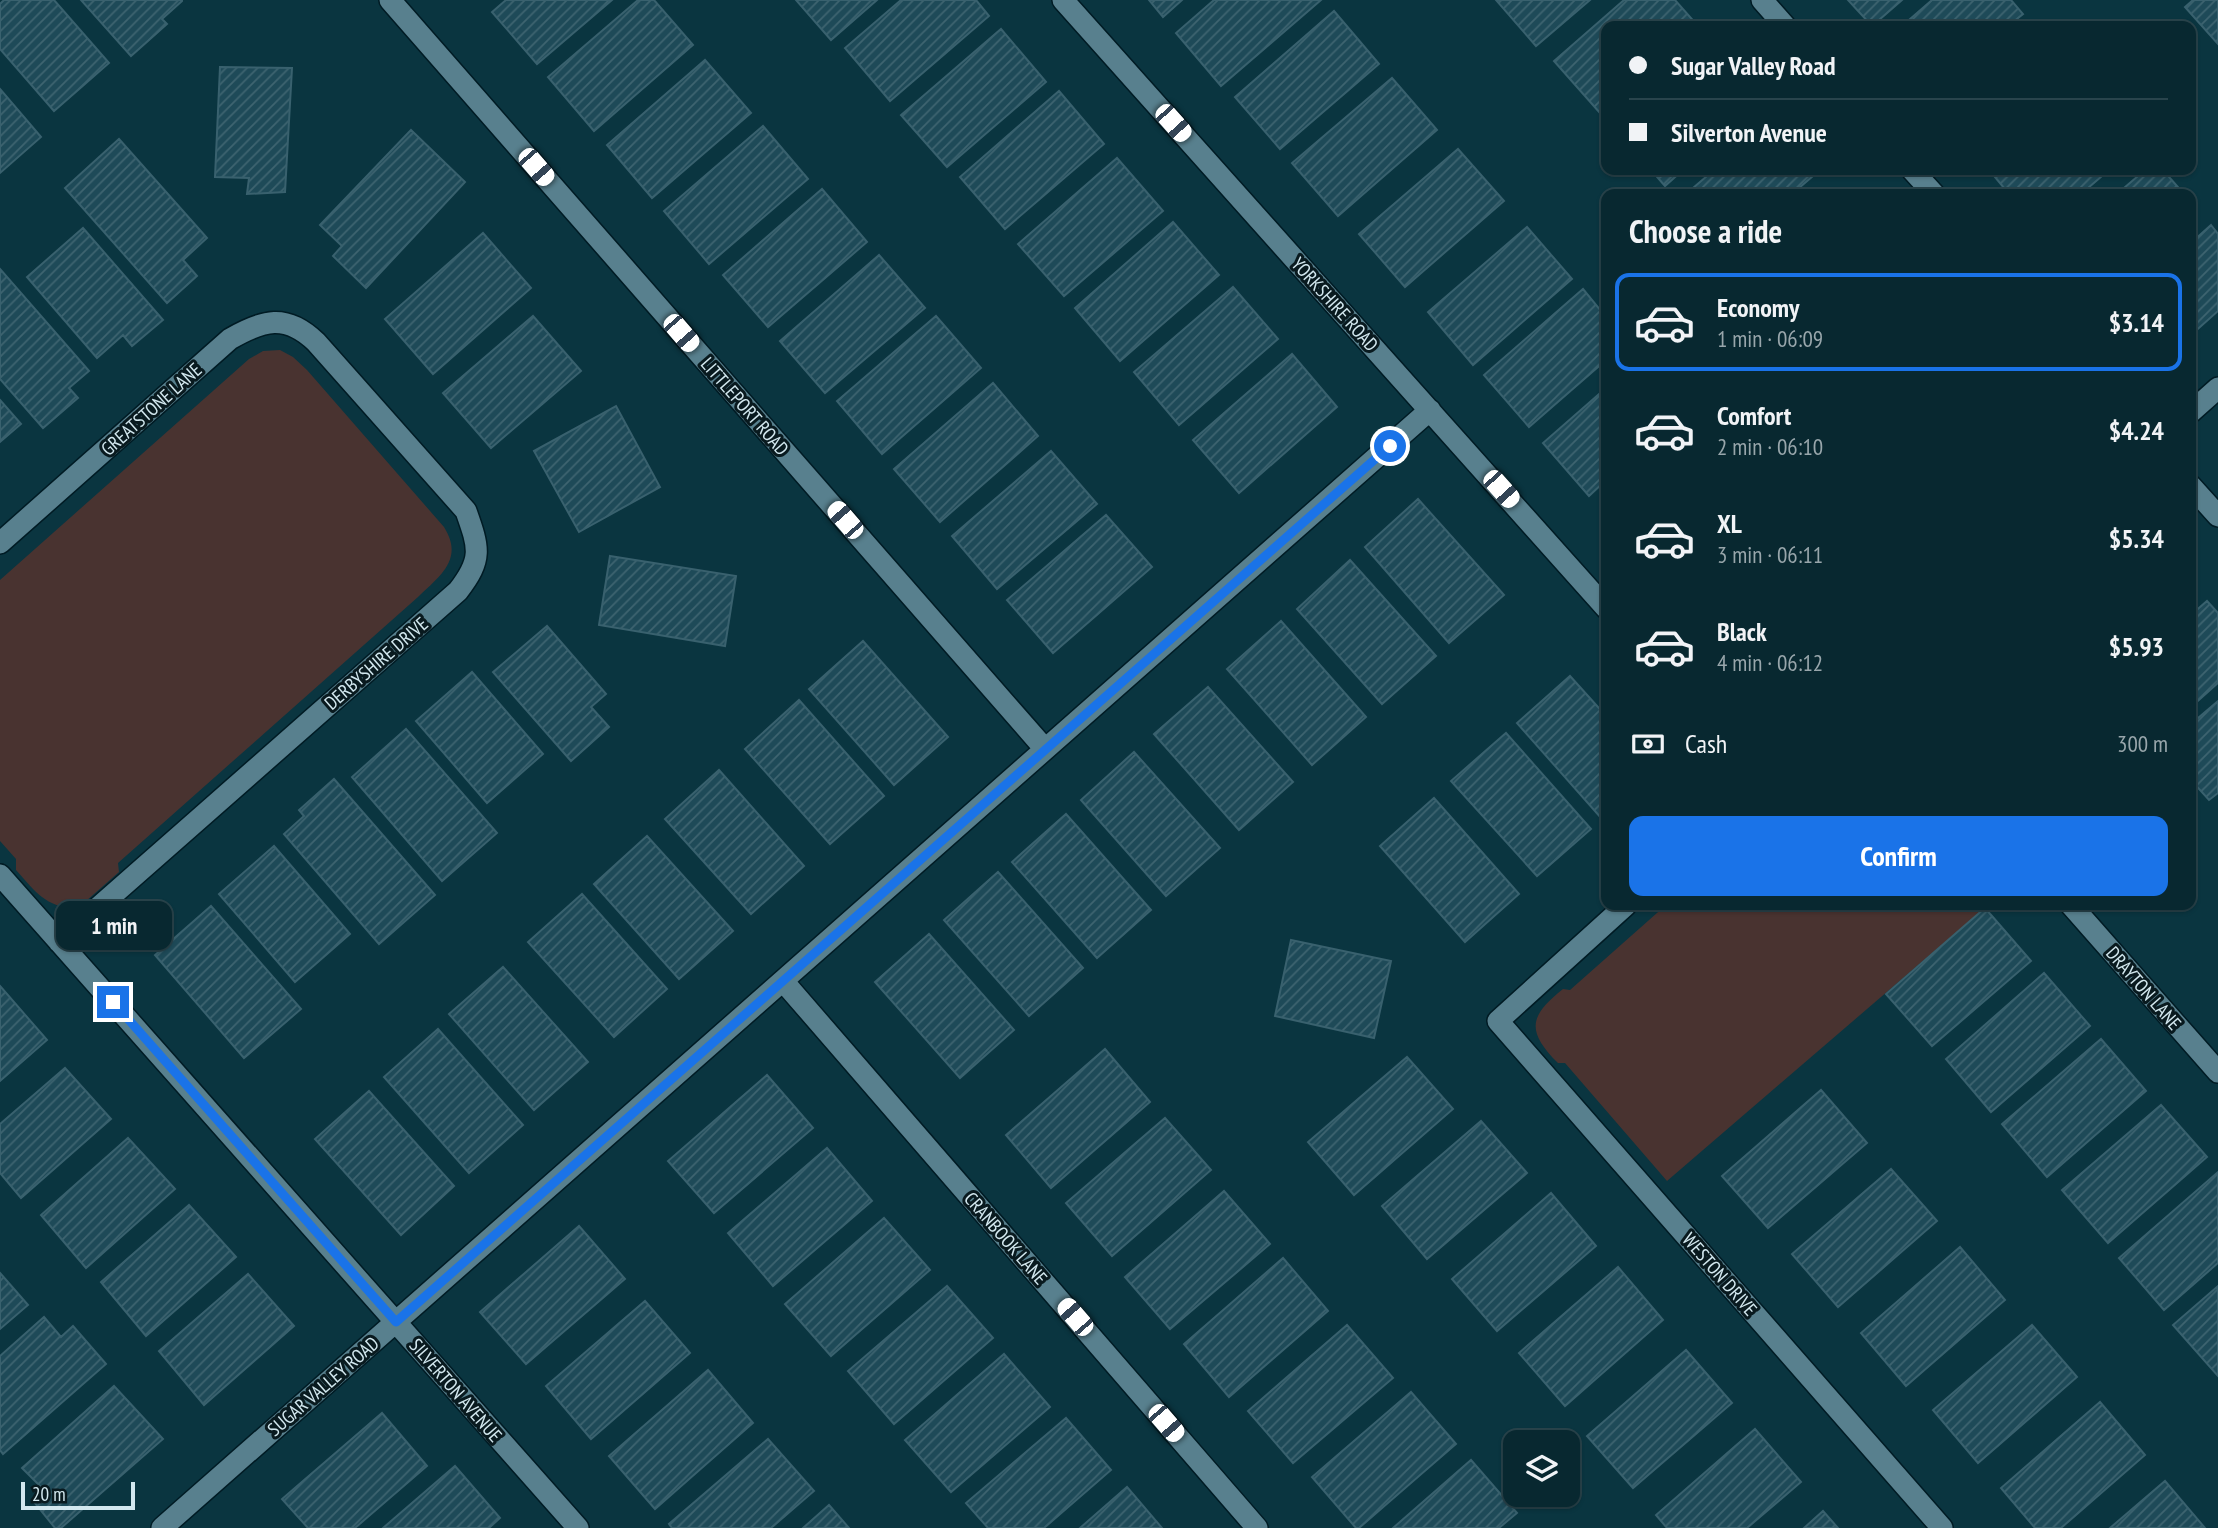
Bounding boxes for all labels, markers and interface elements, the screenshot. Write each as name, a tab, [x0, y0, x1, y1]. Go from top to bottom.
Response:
text: Sugar Valley Road	[1671, 49, 1836, 82]
car	[1152, 100, 1195, 146]
text: Silverton Avenue	[1671, 116, 1827, 149]
car	[515, 144, 558, 190]
text: Choose a ride	[1629, 210, 1782, 252]
street label: YORKSHIRE ROAD	[1286, 252, 1384, 356]
icon: car	[1633, 291, 1696, 354]
text: Economy	[1717, 291, 1799, 324]
text: $3.14	[2109, 306, 2164, 339]
car	[660, 310, 703, 356]
text: 1 min · 06:09	[1717, 324, 1823, 353]
street label: LITTLEPORT ROAD	[696, 352, 794, 460]
street label: GREATSTONE LANE	[96, 358, 206, 460]
icon: car	[1633, 399, 1696, 462]
text: Comfort	[1717, 399, 1791, 432]
text: $4.24	[2109, 414, 2164, 447]
route start	[1374, 430, 1406, 462]
text: 2 min · 06:10	[1717, 432, 1823, 461]
car	[1480, 466, 1523, 512]
car	[824, 497, 867, 543]
icon: car	[1633, 507, 1696, 570]
text: XL	[1717, 507, 1742, 540]
text: $5.34	[2109, 522, 2164, 555]
text: 3 min · 06:11	[1717, 540, 1823, 569]
street label: DERBYSHIRE DRIVE	[319, 612, 433, 714]
icon: car	[1633, 615, 1696, 678]
text: Black	[1717, 615, 1767, 648]
text: $5.93	[2109, 630, 2164, 663]
text: 4 min · 06:12	[1717, 648, 1823, 677]
icon: cash	[1629, 725, 1667, 763]
text: Cash	[1685, 727, 1727, 760]
text: 300 m	[2117, 729, 2168, 758]
button: Confirm	[1629, 816, 2168, 896]
callout: 1 min	[55, 900, 171, 950]
text: 1 min	[91, 911, 137, 940]
street label: DRAYTON LANE	[2101, 941, 2187, 1035]
route end	[97, 986, 129, 1018]
street label: CRANBOOK LANE	[959, 1187, 1053, 1289]
street label: WESTON DRIVE	[1677, 1228, 1763, 1320]
car	[1054, 1294, 1097, 1340]
street label: SUGAR VALLEY ROAD	[262, 1331, 384, 1441]
street label: SILVERTON AVENUE	[404, 1333, 508, 1447]
car	[1145, 1400, 1188, 1446]
map controls	[1503, 1430, 1580, 1507]
button: layers	[1503, 1430, 1580, 1507]
scale bar	[21, 1479, 135, 1511]
text: 20 m	[32, 1482, 66, 1506]

